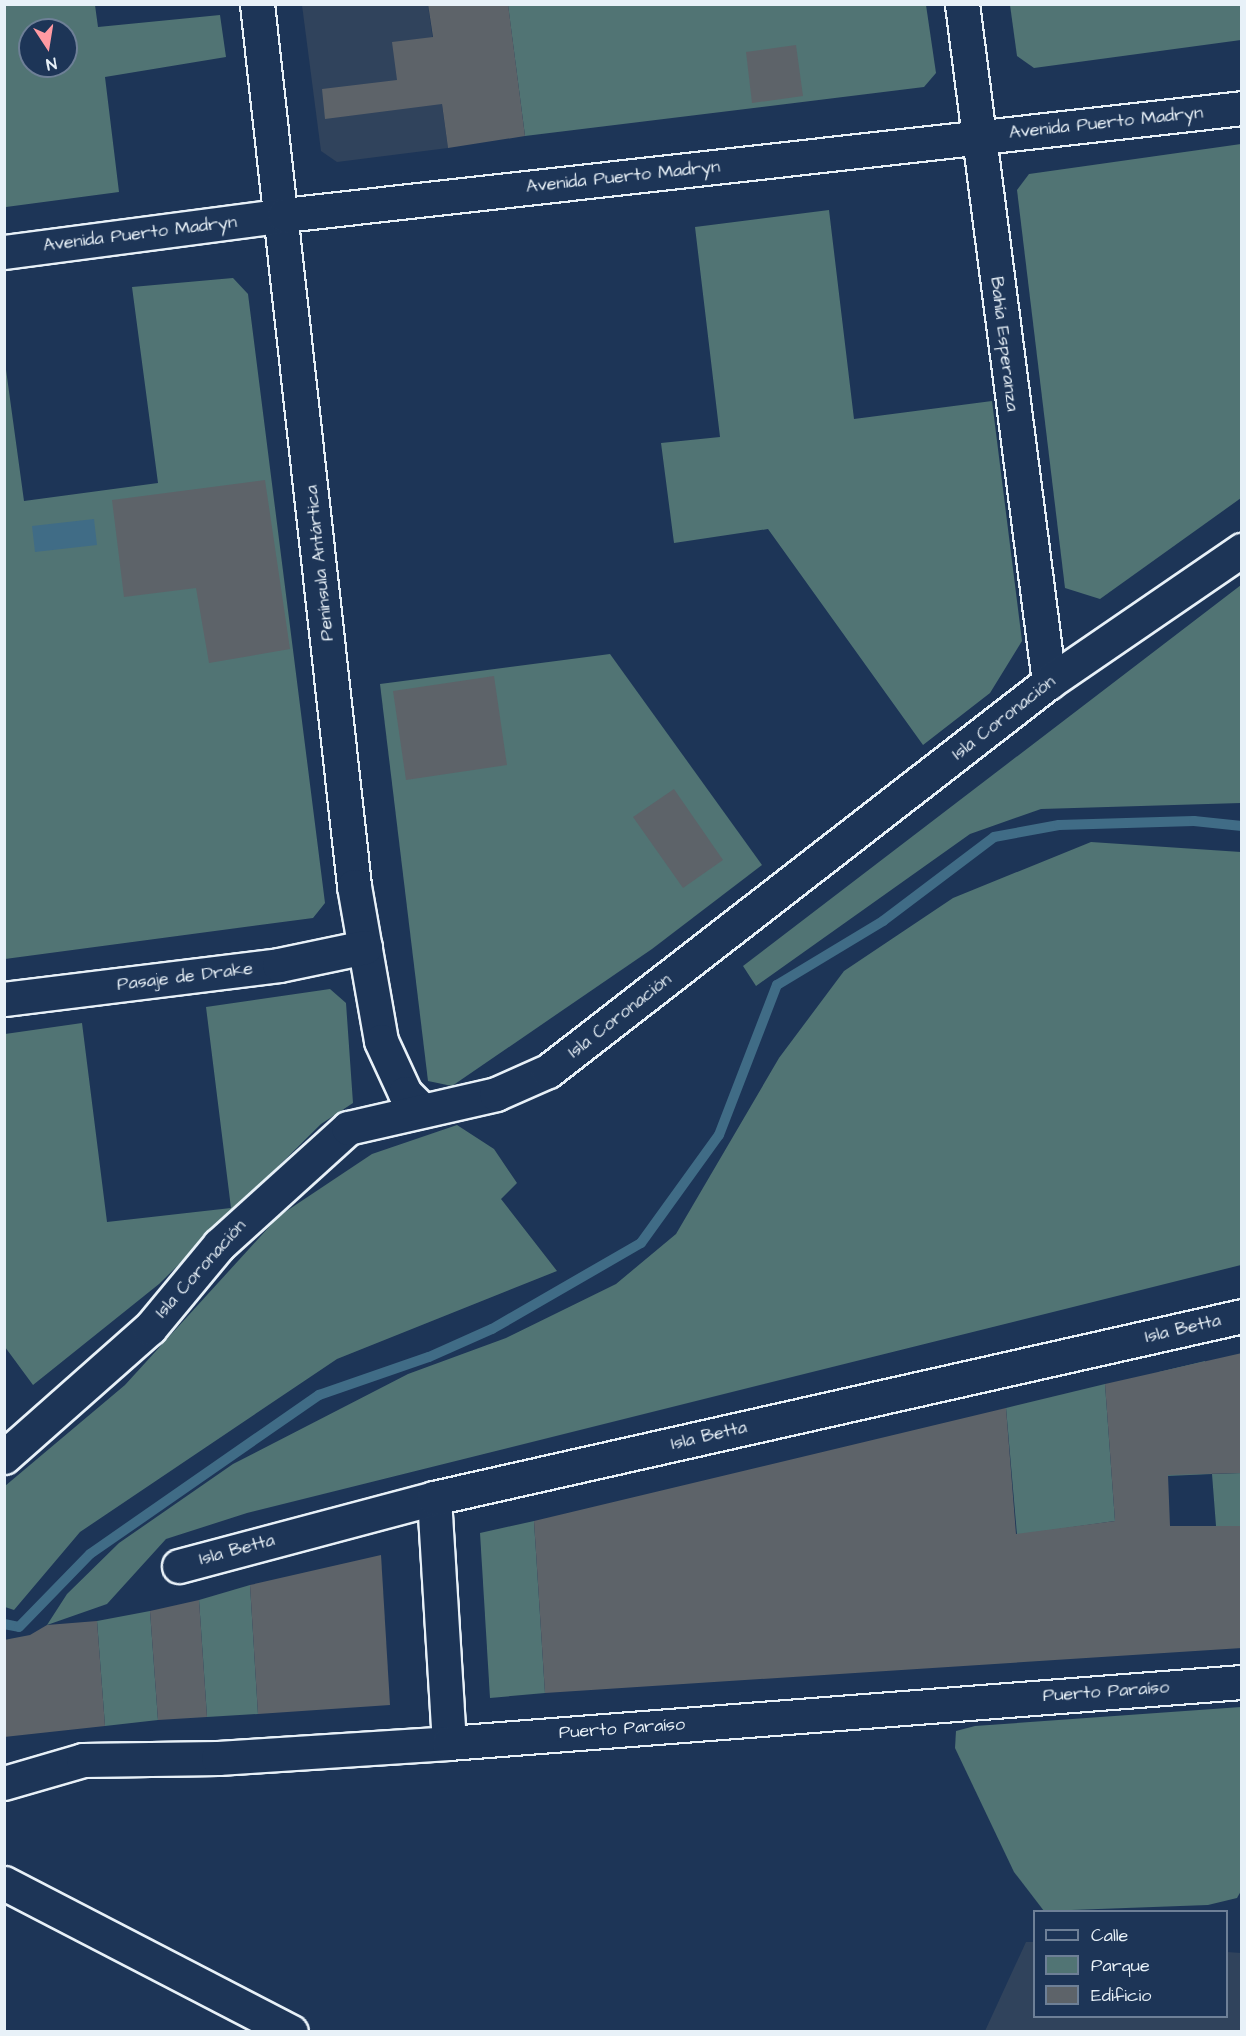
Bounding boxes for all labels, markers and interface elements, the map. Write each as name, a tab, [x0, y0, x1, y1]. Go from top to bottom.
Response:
north arrow	[18, 18, 78, 78]
text: N	[44, 52, 59, 75]
street label: Avenida Puerto Madryn	[1008, 102, 1204, 144]
street label: Avenida Puerto Madryn	[525, 156, 721, 198]
street label: Avenida Puerto Madryn	[42, 211, 238, 257]
street label: Bahía Esperanza	[985, 275, 1023, 413]
street label: Península Antártica	[301, 484, 339, 642]
street label: Isla Coronación	[948, 671, 1060, 765]
street label: Pasaje de Drake	[116, 958, 254, 996]
street label: Isla Coronación	[564, 969, 676, 1063]
street label: Isla Coronación	[151, 1215, 251, 1323]
street label: Isla Betta	[1143, 1310, 1223, 1348]
street label: Isla Betta	[669, 1417, 749, 1455]
street label: Isla Betta	[197, 1530, 277, 1570]
street label: Puerto Paraíso	[1042, 1677, 1170, 1707]
street label: Puerto Paraíso	[558, 1714, 686, 1744]
legend	[1033, 1910, 1228, 2018]
text: Calle	[1091, 1923, 1128, 1948]
text: Parque	[1091, 1953, 1150, 1978]
text: Edificio	[1091, 1983, 1151, 2008]

